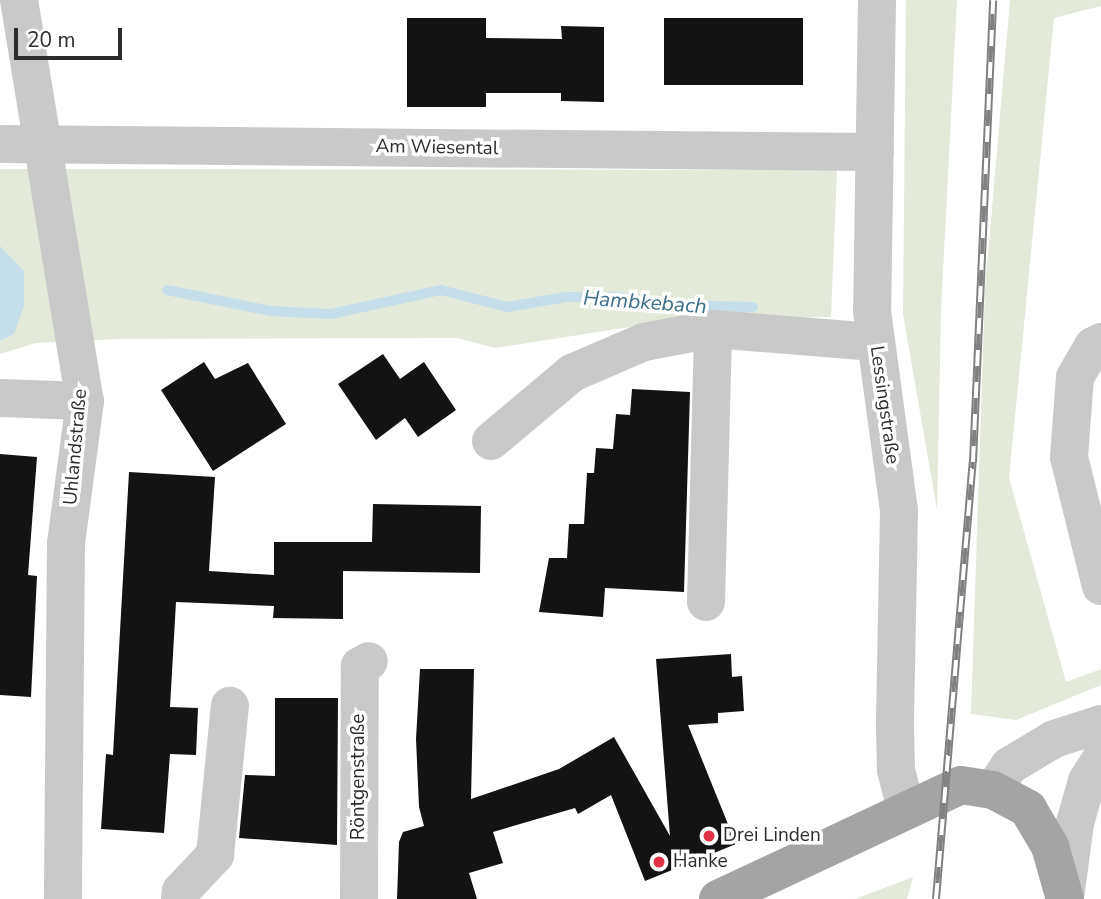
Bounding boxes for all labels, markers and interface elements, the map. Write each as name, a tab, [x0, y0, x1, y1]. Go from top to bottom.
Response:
scale bar	[18, 14, 126, 58]
text: 20 m	[27, 26, 76, 54]
street label: Am Wiesental	[375, 136, 499, 160]
water label: Hambkebach	[582, 285, 708, 319]
street label: Lessingstraße	[864, 344, 904, 466]
street label: Uhlandstraße	[60, 388, 92, 506]
street label: Röntgenstraße	[348, 714, 370, 840]
place label: Drei Linden	[723, 825, 821, 847]
marker: Drei Linden	[701, 828, 717, 844]
place label: Hanke	[673, 851, 728, 873]
marker: Hanke	[651, 854, 667, 870]

